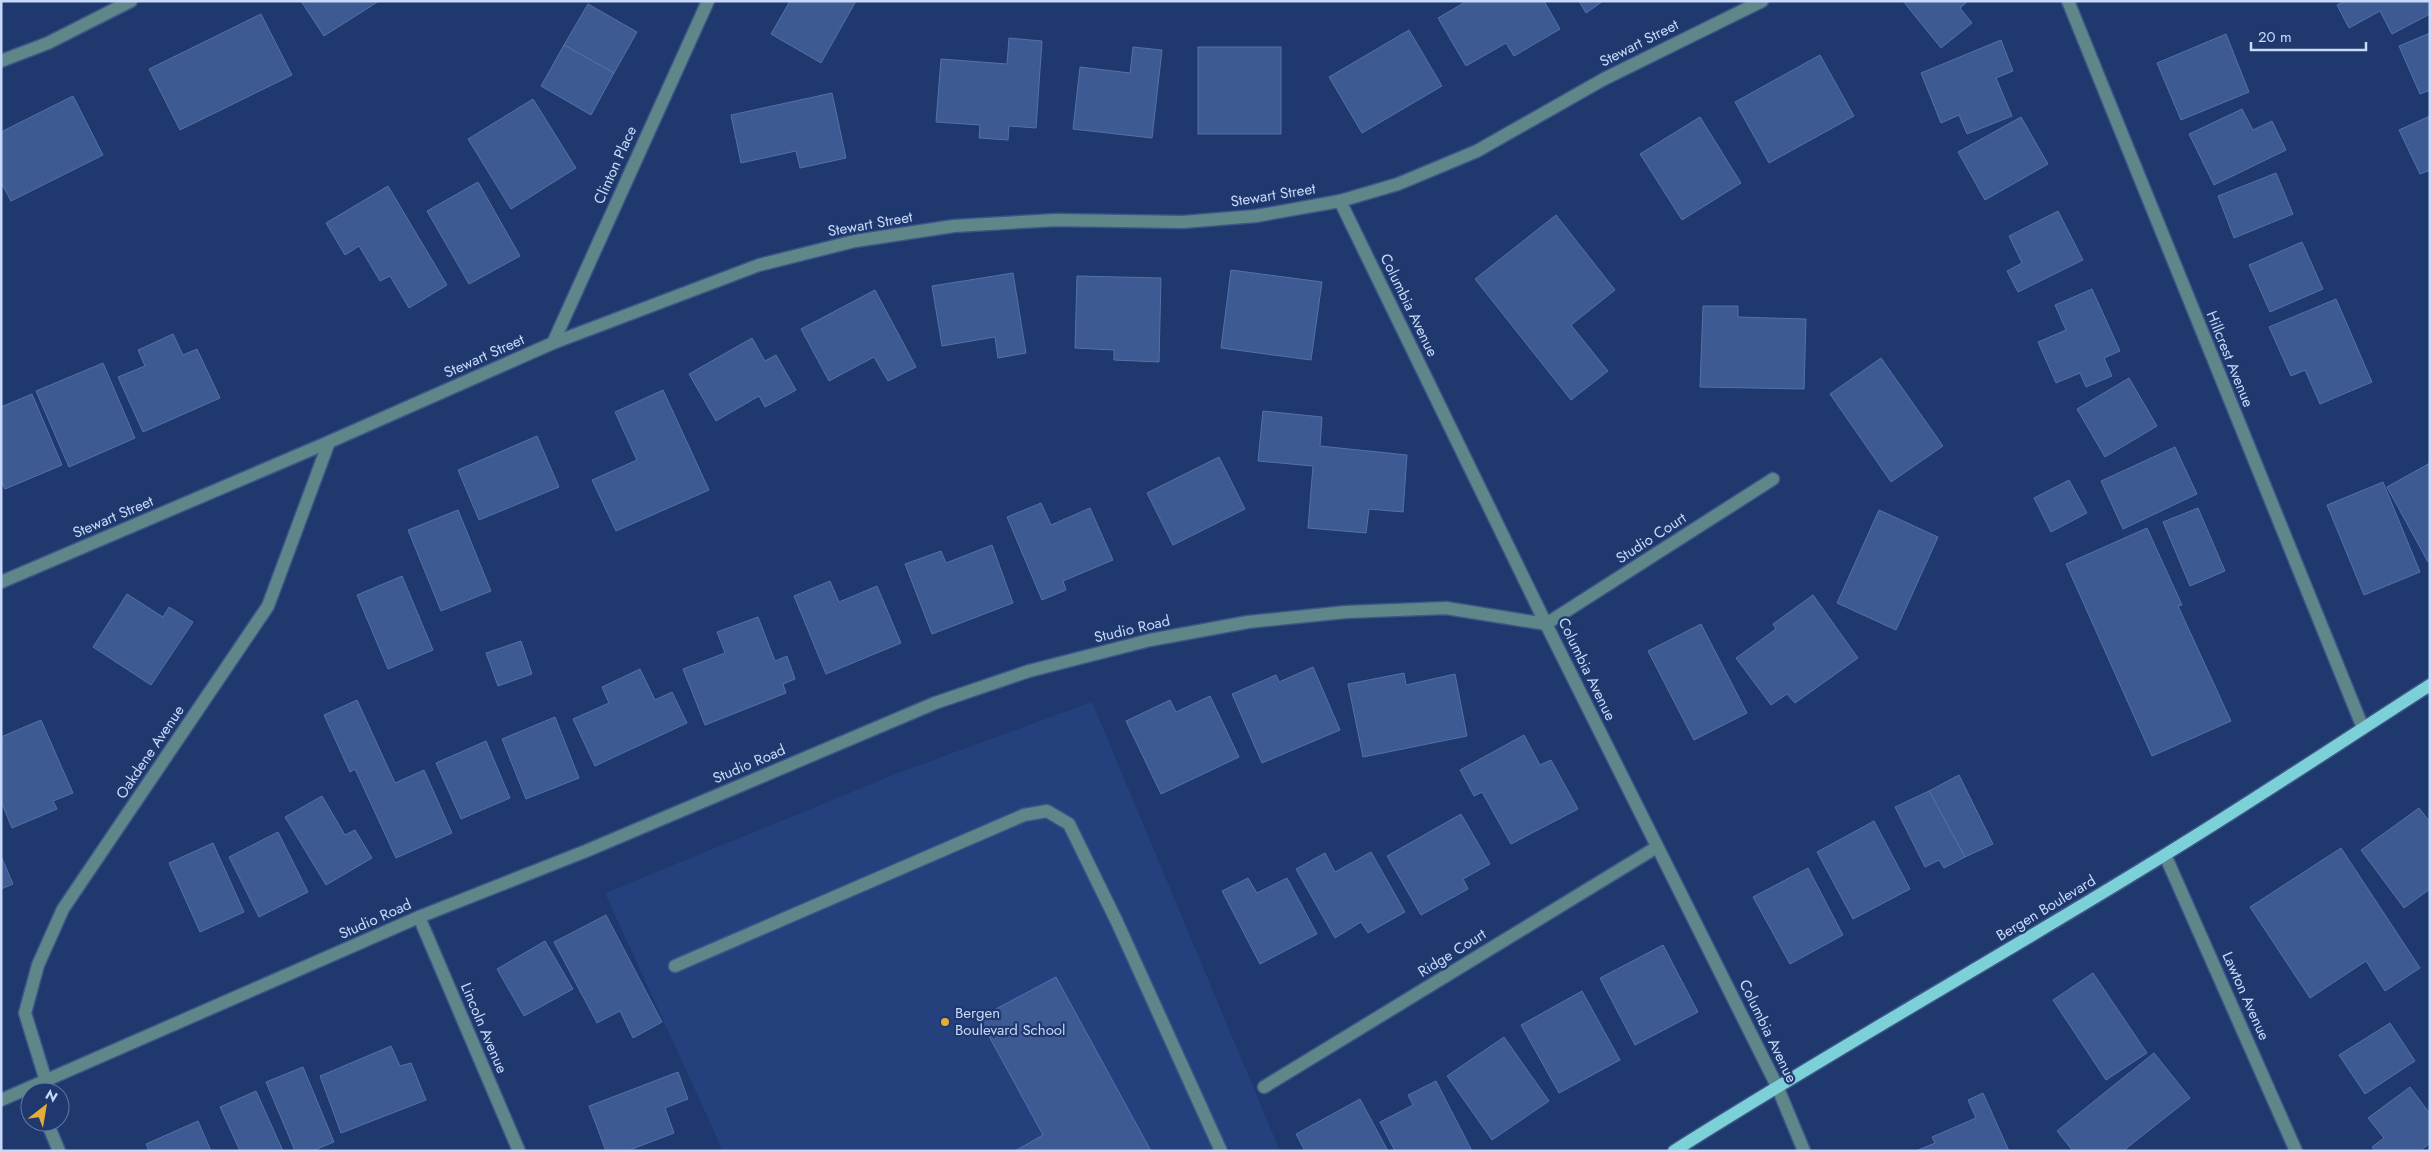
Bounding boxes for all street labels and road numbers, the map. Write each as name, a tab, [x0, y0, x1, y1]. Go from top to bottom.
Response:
street label: Stewart Street	[1596, 14, 1683, 72]
street label: Clinton Place	[588, 122, 642, 208]
street label: Stewart Street	[1229, 177, 1317, 213]
street label: Stewart Street	[826, 206, 915, 242]
street label: Columbia Avenue	[1374, 250, 1444, 361]
street label: Hillcrest Avenue	[2201, 307, 2259, 411]
street label: Stewart Street	[440, 328, 528, 383]
street label: Stewart Street	[69, 490, 157, 544]
street label: Studio Court	[1611, 507, 1691, 569]
street label: Studio Road	[1092, 610, 1172, 648]
street label: Columbia Avenue	[1552, 614, 1622, 725]
street label: Oakdene Avenue	[110, 701, 190, 803]
street label: Studio Road	[709, 739, 789, 789]
street label: Bergen Boulevard	[1992, 870, 2100, 946]
street label: Studio Road	[335, 893, 415, 945]
street label: Ridge Court	[1414, 923, 1491, 983]
street label: Lawton Avenue	[2217, 948, 2275, 1044]
street label: Columbia Avenue	[1733, 976, 1803, 1087]
street label: Lincoln Avenue	[455, 979, 513, 1077]

